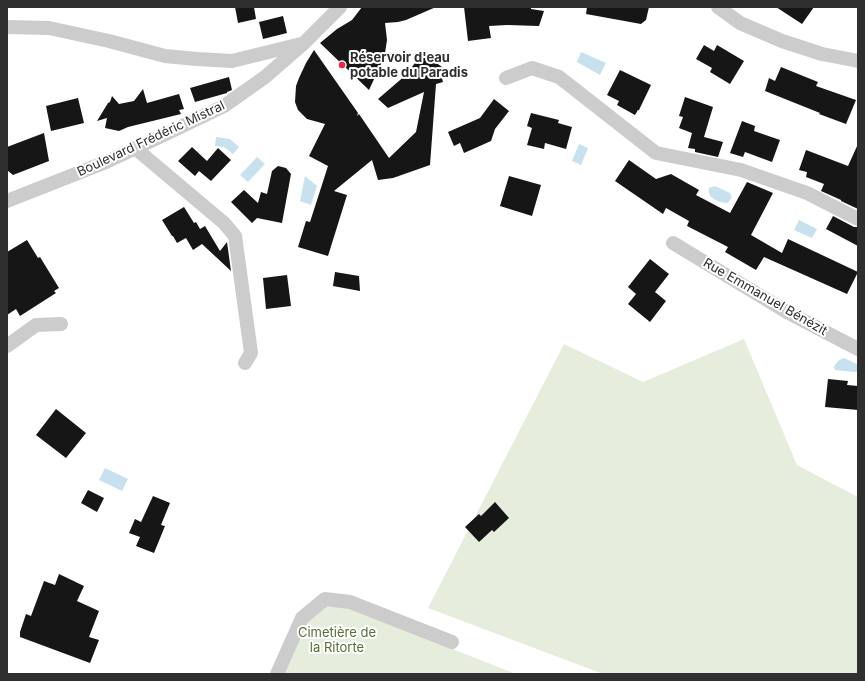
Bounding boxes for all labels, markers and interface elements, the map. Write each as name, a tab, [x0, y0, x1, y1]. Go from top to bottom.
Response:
place label: Réservoir d'eau potable du Paradis	[350, 50, 468, 81]
marker: Réservoir d'eau potable du Paradis	[337, 60, 347, 70]
street label: Boulevard Frédéric Mistral	[75, 98, 227, 180]
street label: Rue Emmanuel Bénézit	[700, 255, 830, 339]
park label: Cimetière de la Ritorte	[298, 625, 376, 656]

